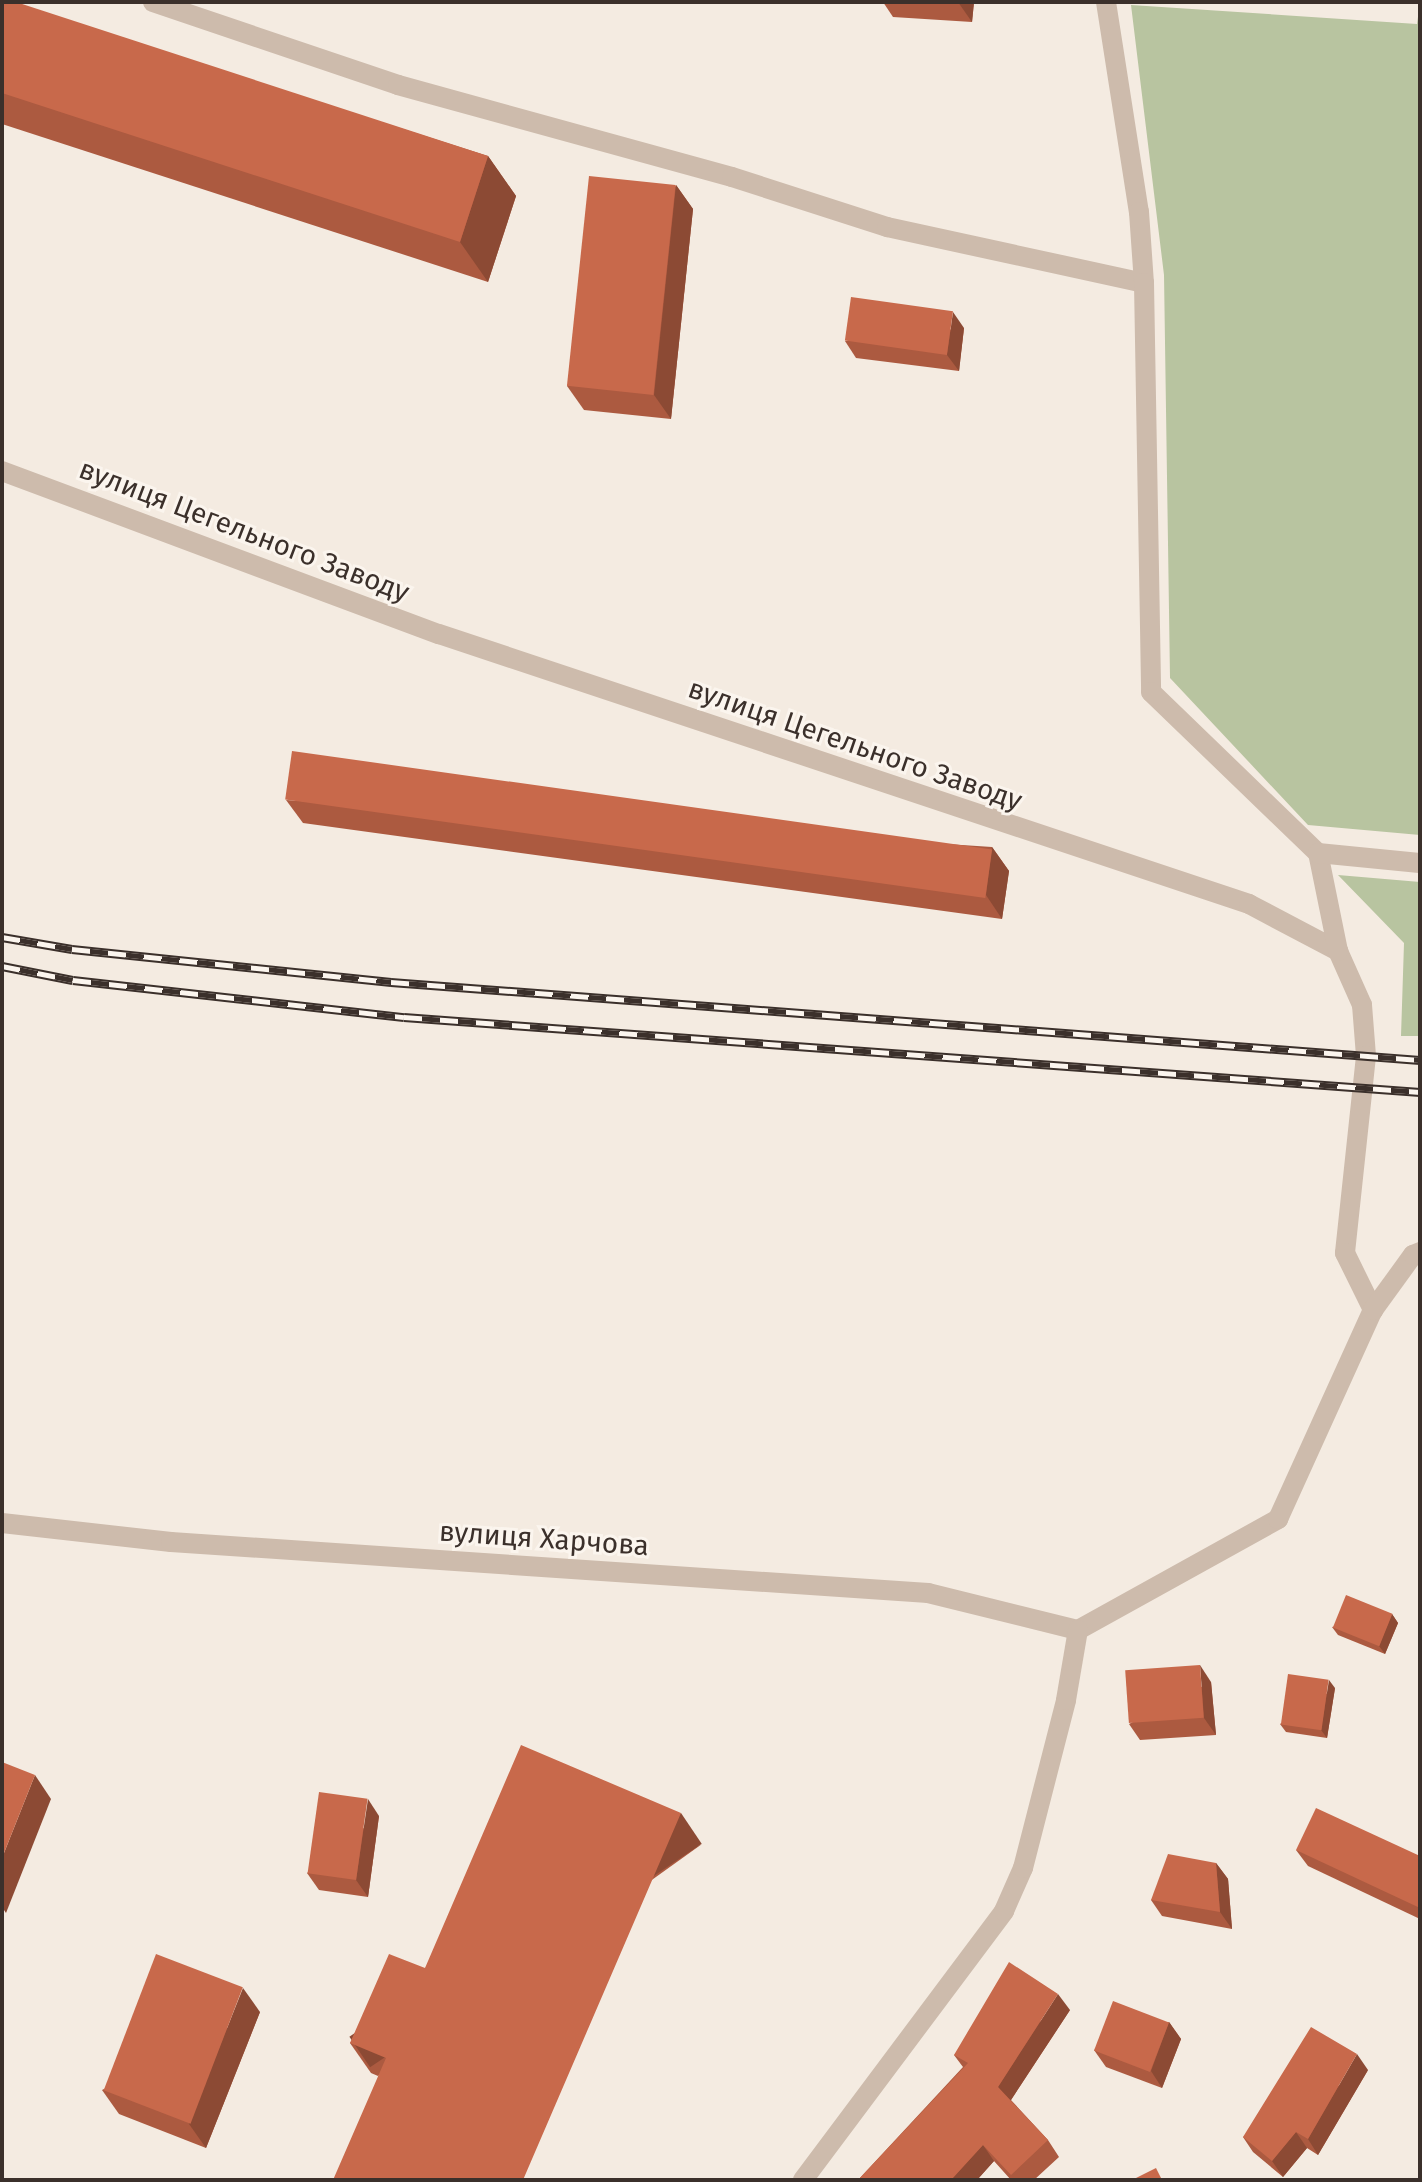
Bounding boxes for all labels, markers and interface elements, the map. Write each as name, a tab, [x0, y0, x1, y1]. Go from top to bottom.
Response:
street label: вулиця Цегельного Заводу	[74, 452, 414, 610]
street label: вулиця Цегельного Заводу	[684, 672, 1026, 818]
street label: вулиця Харчова	[438, 1515, 650, 1563]

